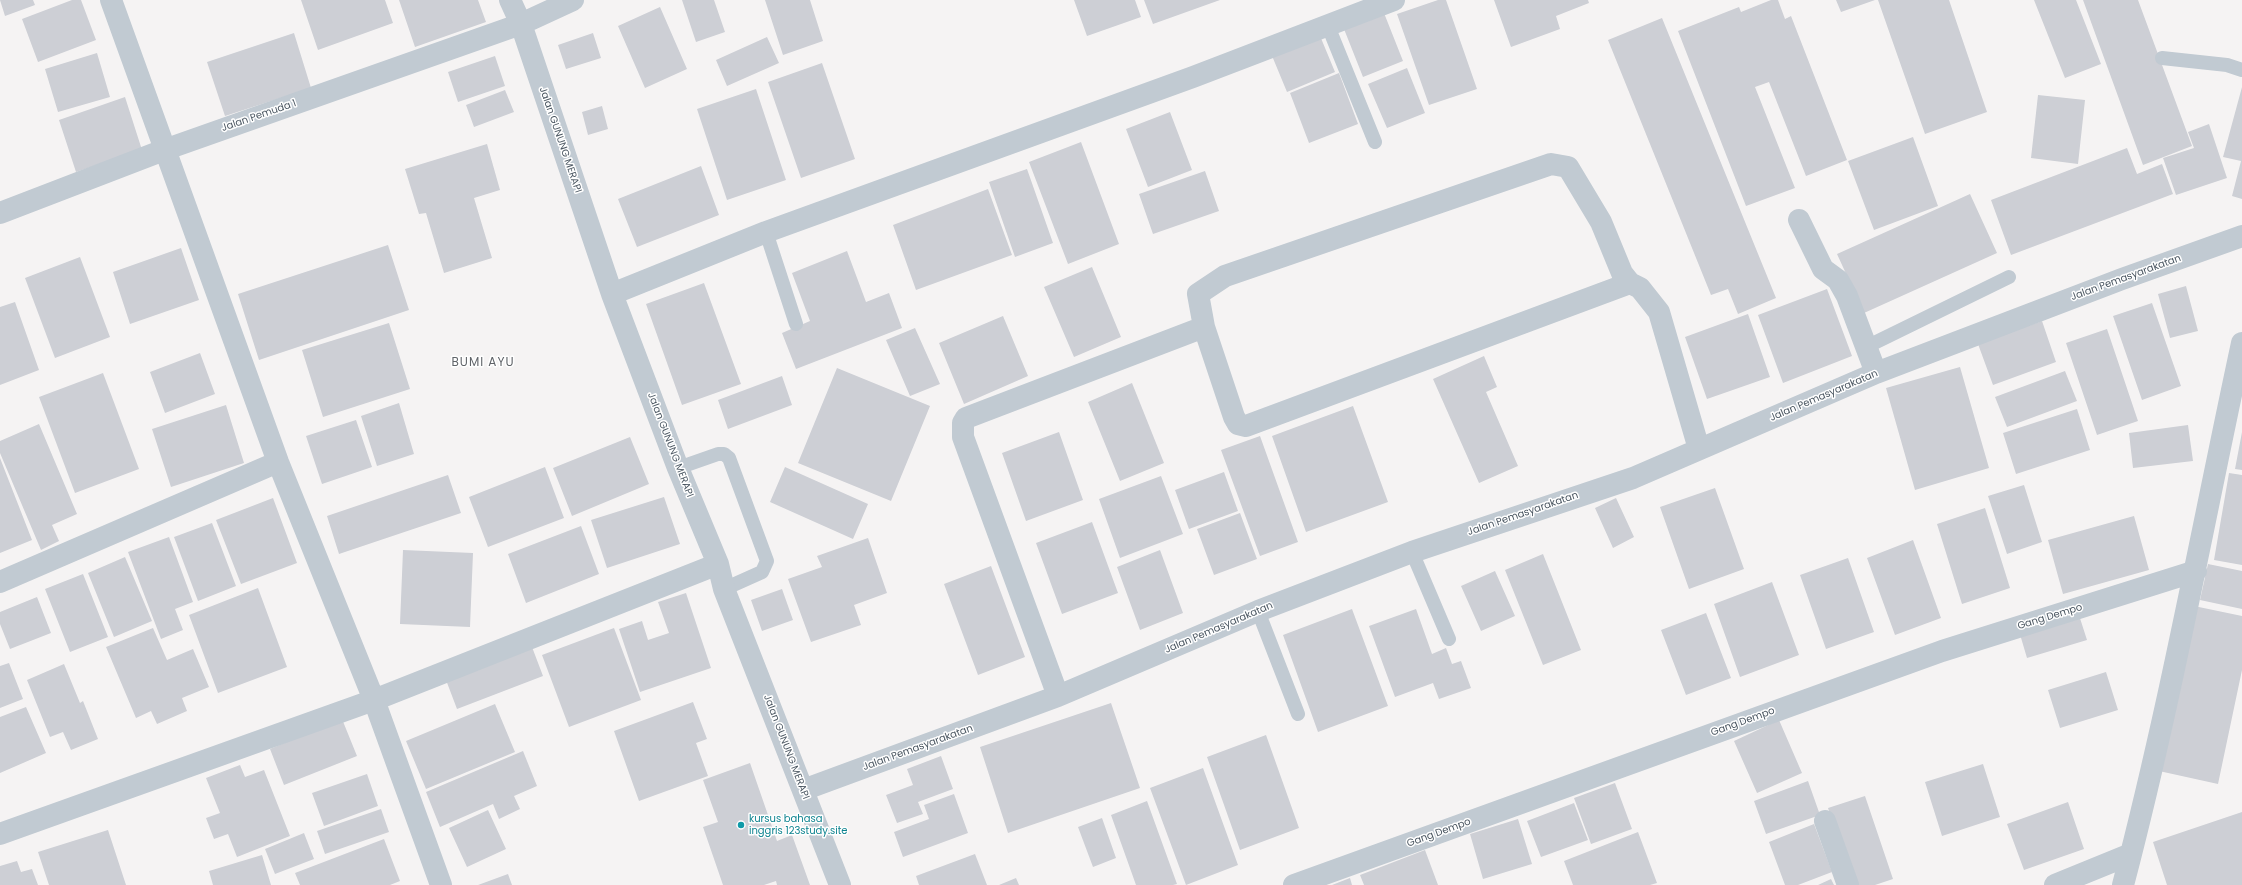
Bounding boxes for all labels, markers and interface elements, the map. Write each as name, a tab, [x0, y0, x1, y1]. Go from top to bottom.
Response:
street label: Jalan GUNUNG MERAPI	[536, 86, 584, 194]
street label: Jalan Pemuda 1	[220, 98, 298, 134]
street label: Jalan Pemasyarakatan	[2069, 252, 2183, 304]
district label: BUMI AYU	[451, 356, 515, 370]
street label: Jalan Pemasyarakatan	[1768, 368, 1880, 424]
street label: Jalan GUNUNG MERAPI	[645, 391, 695, 499]
street label: Jalan Pemasyarakatan	[1466, 489, 1580, 539]
street label: Jalan Pemasyarakatan	[1163, 600, 1275, 656]
street label: Gang Dempo	[2016, 601, 2084, 633]
street label: Jalan GUNUNG MERAPI	[761, 693, 811, 801]
street label: Gang Dempo	[1709, 705, 1777, 739]
street label: Jalan Pemasyarakatan	[861, 722, 975, 774]
place label: kursus bahasa inggris 123study.site	[749, 813, 848, 836]
street label: Gang Dempo	[1405, 816, 1473, 850]
marker: kursus bahasa inggris 123study.site	[736, 820, 746, 830]

